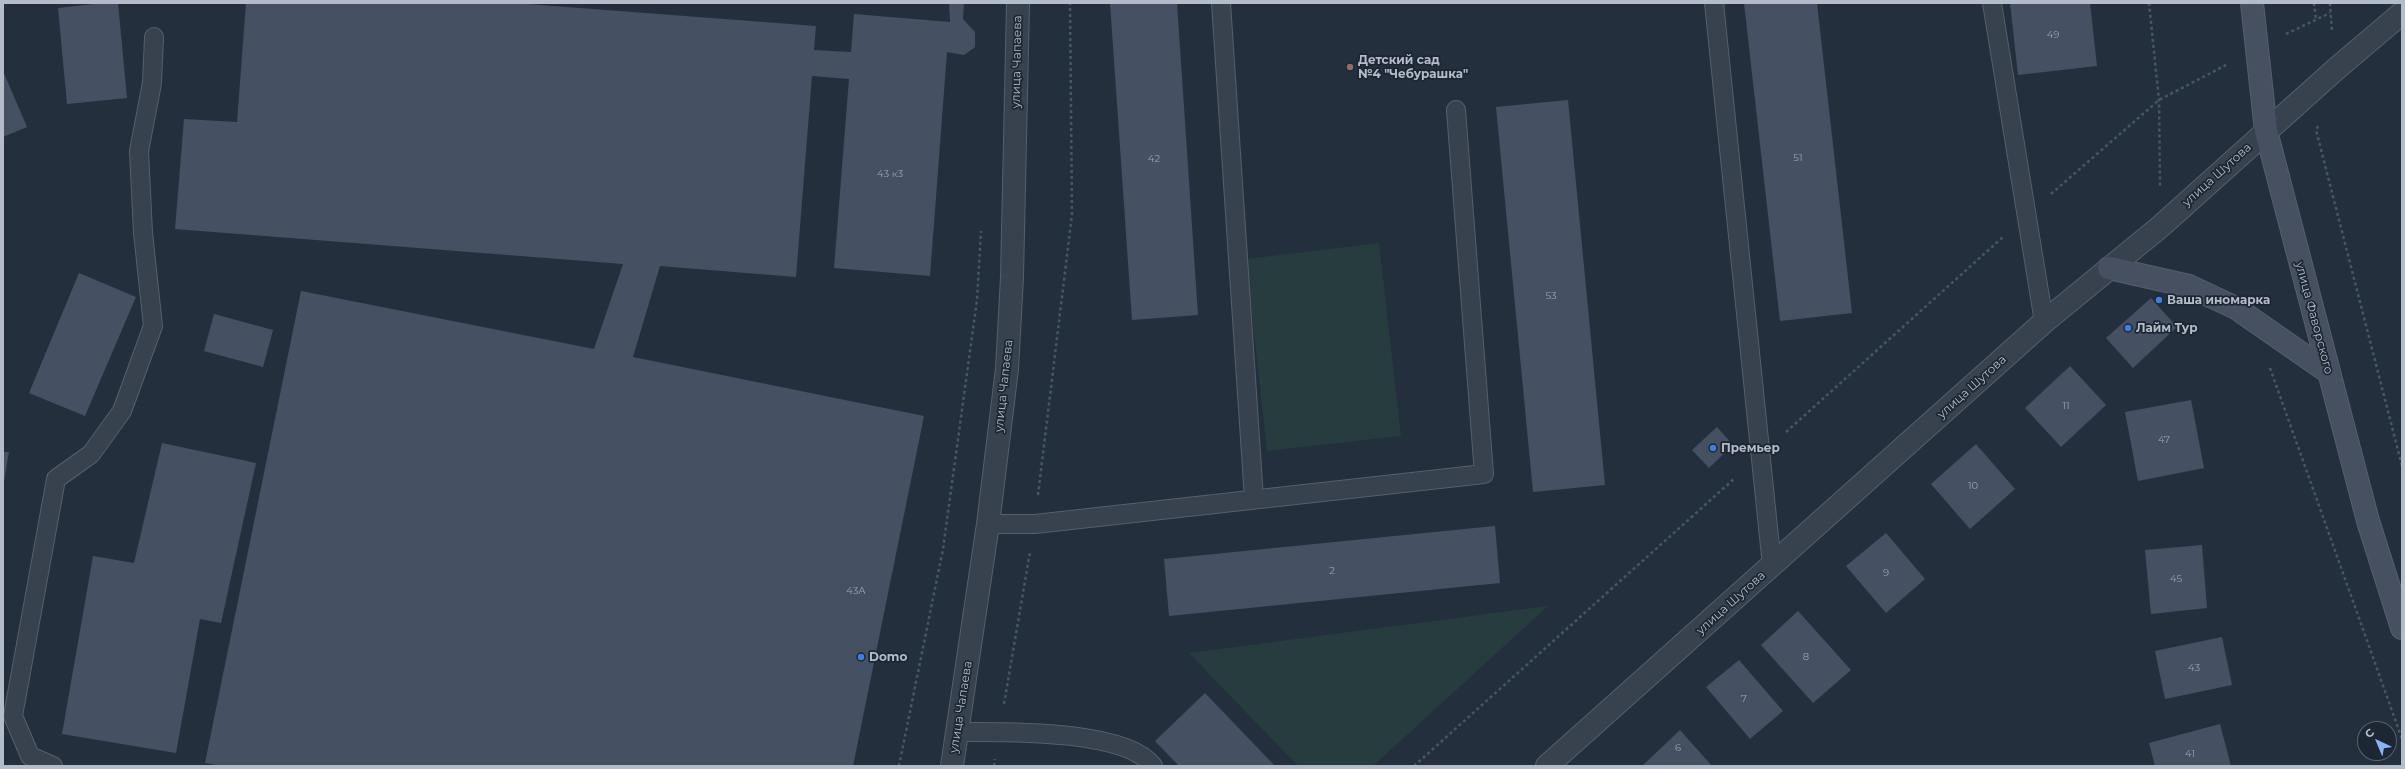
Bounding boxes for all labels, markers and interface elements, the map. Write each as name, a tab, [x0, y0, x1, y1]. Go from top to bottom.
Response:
street label: улица Чапаева	[1009, 15, 1025, 109]
house number: 49	[2047, 29, 2059, 41]
place label: Детский сад №4 "Чебурашка"	[1358, 53, 1468, 81]
marker: Детский сад №4 "Чебурашка"	[1345, 62, 1355, 72]
street label: улица Шутова	[2180, 140, 2254, 210]
house number: 51	[1793, 152, 1803, 164]
house number: 42	[1148, 153, 1160, 165]
house number: 43 к3	[877, 168, 903, 180]
street label: улица Фаворского	[2292, 260, 2336, 376]
house number: 53	[1545, 290, 1557, 302]
place label: Ваша иномарка	[2167, 293, 2270, 307]
marker: Ваша иномарка	[2154, 295, 2164, 305]
place label: Лайм Тур	[2136, 321, 2197, 335]
marker: Лайм Тур	[2123, 323, 2133, 333]
street label: улица Чапаева	[992, 339, 1016, 433]
street label: улица Шутова	[1935, 352, 2009, 422]
house number: 11	[2062, 400, 2070, 412]
house number: 47	[2158, 434, 2170, 446]
place label: Премьер	[1721, 441, 1780, 455]
marker: Премьер	[1708, 443, 1718, 453]
house number: 10	[1968, 480, 1978, 492]
house number: 2	[1329, 565, 1335, 577]
house number: 9	[1883, 567, 1889, 579]
street label: улица Шутова	[1694, 568, 1768, 638]
house number: 45	[2170, 573, 2182, 585]
house number: 43А	[846, 585, 866, 597]
place label: Domo	[869, 650, 907, 664]
house number: 8	[1803, 651, 1809, 663]
marker: Domo	[856, 652, 866, 662]
street label: улица Чапаева	[947, 660, 975, 754]
house number: 43	[2188, 662, 2200, 674]
house number: 7	[1741, 693, 1747, 705]
north arrow	[2357, 721, 2397, 761]
text: С	[2362, 725, 2377, 741]
house number: 6	[1675, 742, 1681, 754]
house number: 41	[2185, 748, 2195, 760]

